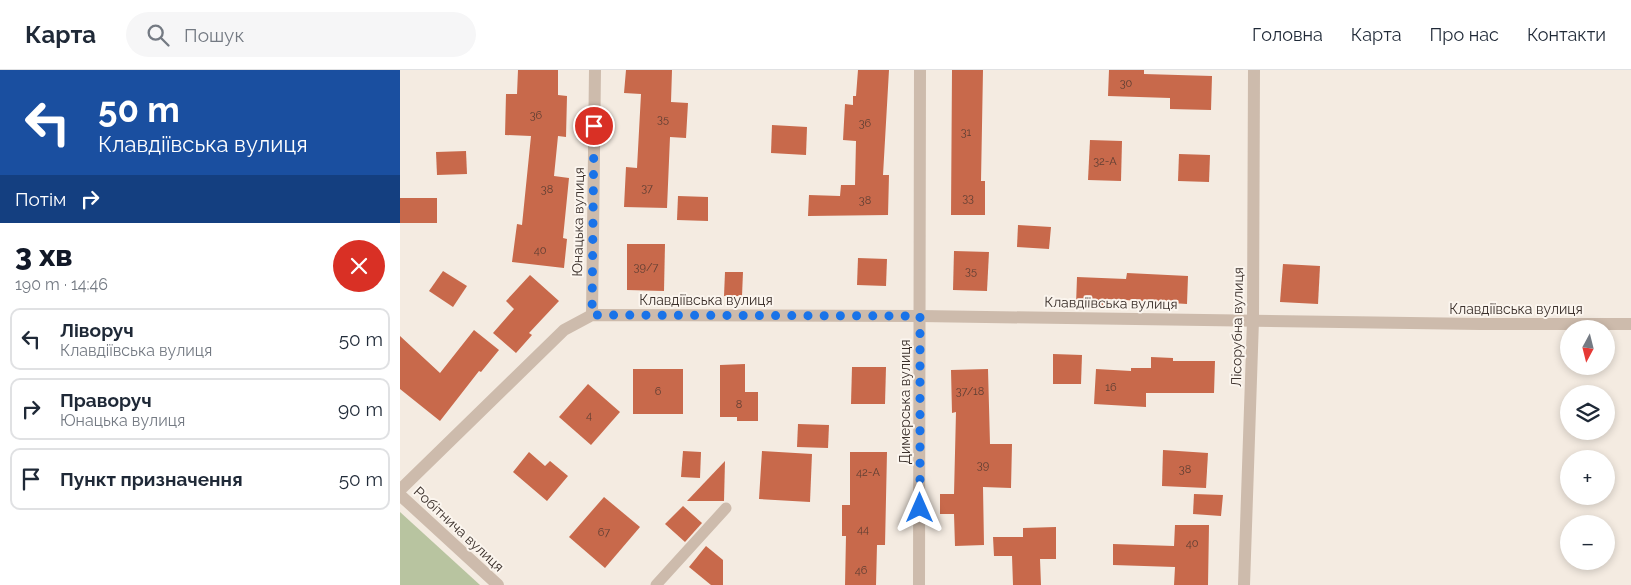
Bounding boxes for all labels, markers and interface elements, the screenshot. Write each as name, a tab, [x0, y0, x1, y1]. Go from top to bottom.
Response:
search box	[126, 12, 476, 57]
text: Карта	[25, 20, 96, 49]
icon: search	[144, 21, 172, 49]
text: Пошук	[184, 24, 244, 46]
text: Головна	[1252, 24, 1323, 45]
text: Карта	[1351, 24, 1402, 45]
text: Про нас	[1430, 24, 1499, 45]
text: Контакти	[1527, 24, 1606, 45]
house number: 30	[1120, 77, 1133, 90]
text: 50 m	[98, 89, 180, 130]
icon: left	[15, 90, 80, 155]
pin	[573, 105, 615, 147]
house number: 36	[530, 109, 543, 122]
icon: arrive	[580, 112, 608, 140]
house number: 35	[657, 113, 669, 126]
house number: 36	[859, 117, 872, 130]
house number: 31	[961, 126, 972, 139]
text: Клавдіївська вулиця	[98, 131, 308, 157]
house number: 32-А	[1093, 155, 1117, 168]
street label: Юнацька вулиця	[569, 167, 587, 277]
house number: 37	[641, 182, 653, 195]
house number: 38	[541, 183, 553, 196]
icon: right	[76, 185, 104, 213]
text: Потім	[15, 188, 66, 210]
house number: 33	[962, 192, 974, 205]
house number: 38	[859, 194, 871, 207]
text: 3 хв	[15, 238, 73, 273]
button: close	[333, 240, 385, 292]
house number: 40	[534, 244, 547, 257]
house number: 39/7	[634, 261, 659, 274]
house number: 35	[965, 265, 977, 278]
street label: Лісорубна вулиця	[1228, 267, 1246, 387]
text: 190 m · 14:46	[15, 275, 108, 294]
street label: Клавдіївська вулиця	[639, 292, 773, 308]
street label: Клавдіївська вулиця	[1044, 294, 1178, 312]
street label: Клавдіївська вулиця	[1449, 301, 1583, 317]
text: Ліворуч	[60, 319, 134, 341]
north arrow	[1560, 320, 1615, 375]
map controls	[1560, 320, 1615, 570]
icon: left	[17, 325, 45, 353]
text: 50 m	[339, 328, 383, 350]
street label: Димерська вулиця	[897, 339, 913, 465]
text: Клавдіївська вулиця	[60, 341, 212, 360]
house number: 16	[1105, 381, 1117, 394]
house number: 6	[655, 385, 662, 398]
house number: 37/18	[956, 385, 984, 398]
button: layers	[1560, 385, 1615, 440]
text: Праворуч	[60, 389, 152, 411]
icon: right	[17, 395, 45, 423]
text: 90 m	[338, 398, 383, 420]
house number: 8	[736, 398, 742, 411]
house number: 4	[586, 409, 592, 422]
text: Юнацька вулиця	[60, 411, 185, 430]
button: +	[1560, 450, 1615, 505]
house number: 39	[977, 459, 989, 472]
house number: 38	[1179, 463, 1191, 476]
icon: arrive	[17, 465, 45, 493]
house number: 42-А	[856, 466, 880, 479]
text: Пункт призначення	[60, 468, 243, 490]
text: 50 m	[339, 468, 383, 490]
position arrow	[893, 481, 945, 533]
street label: Робітнича вулиця	[411, 483, 507, 575]
button: −	[1560, 515, 1615, 570]
house number: 44	[857, 523, 869, 536]
house number: 67	[598, 526, 610, 539]
house number: 40	[1186, 537, 1199, 550]
house number: 46	[855, 564, 868, 577]

